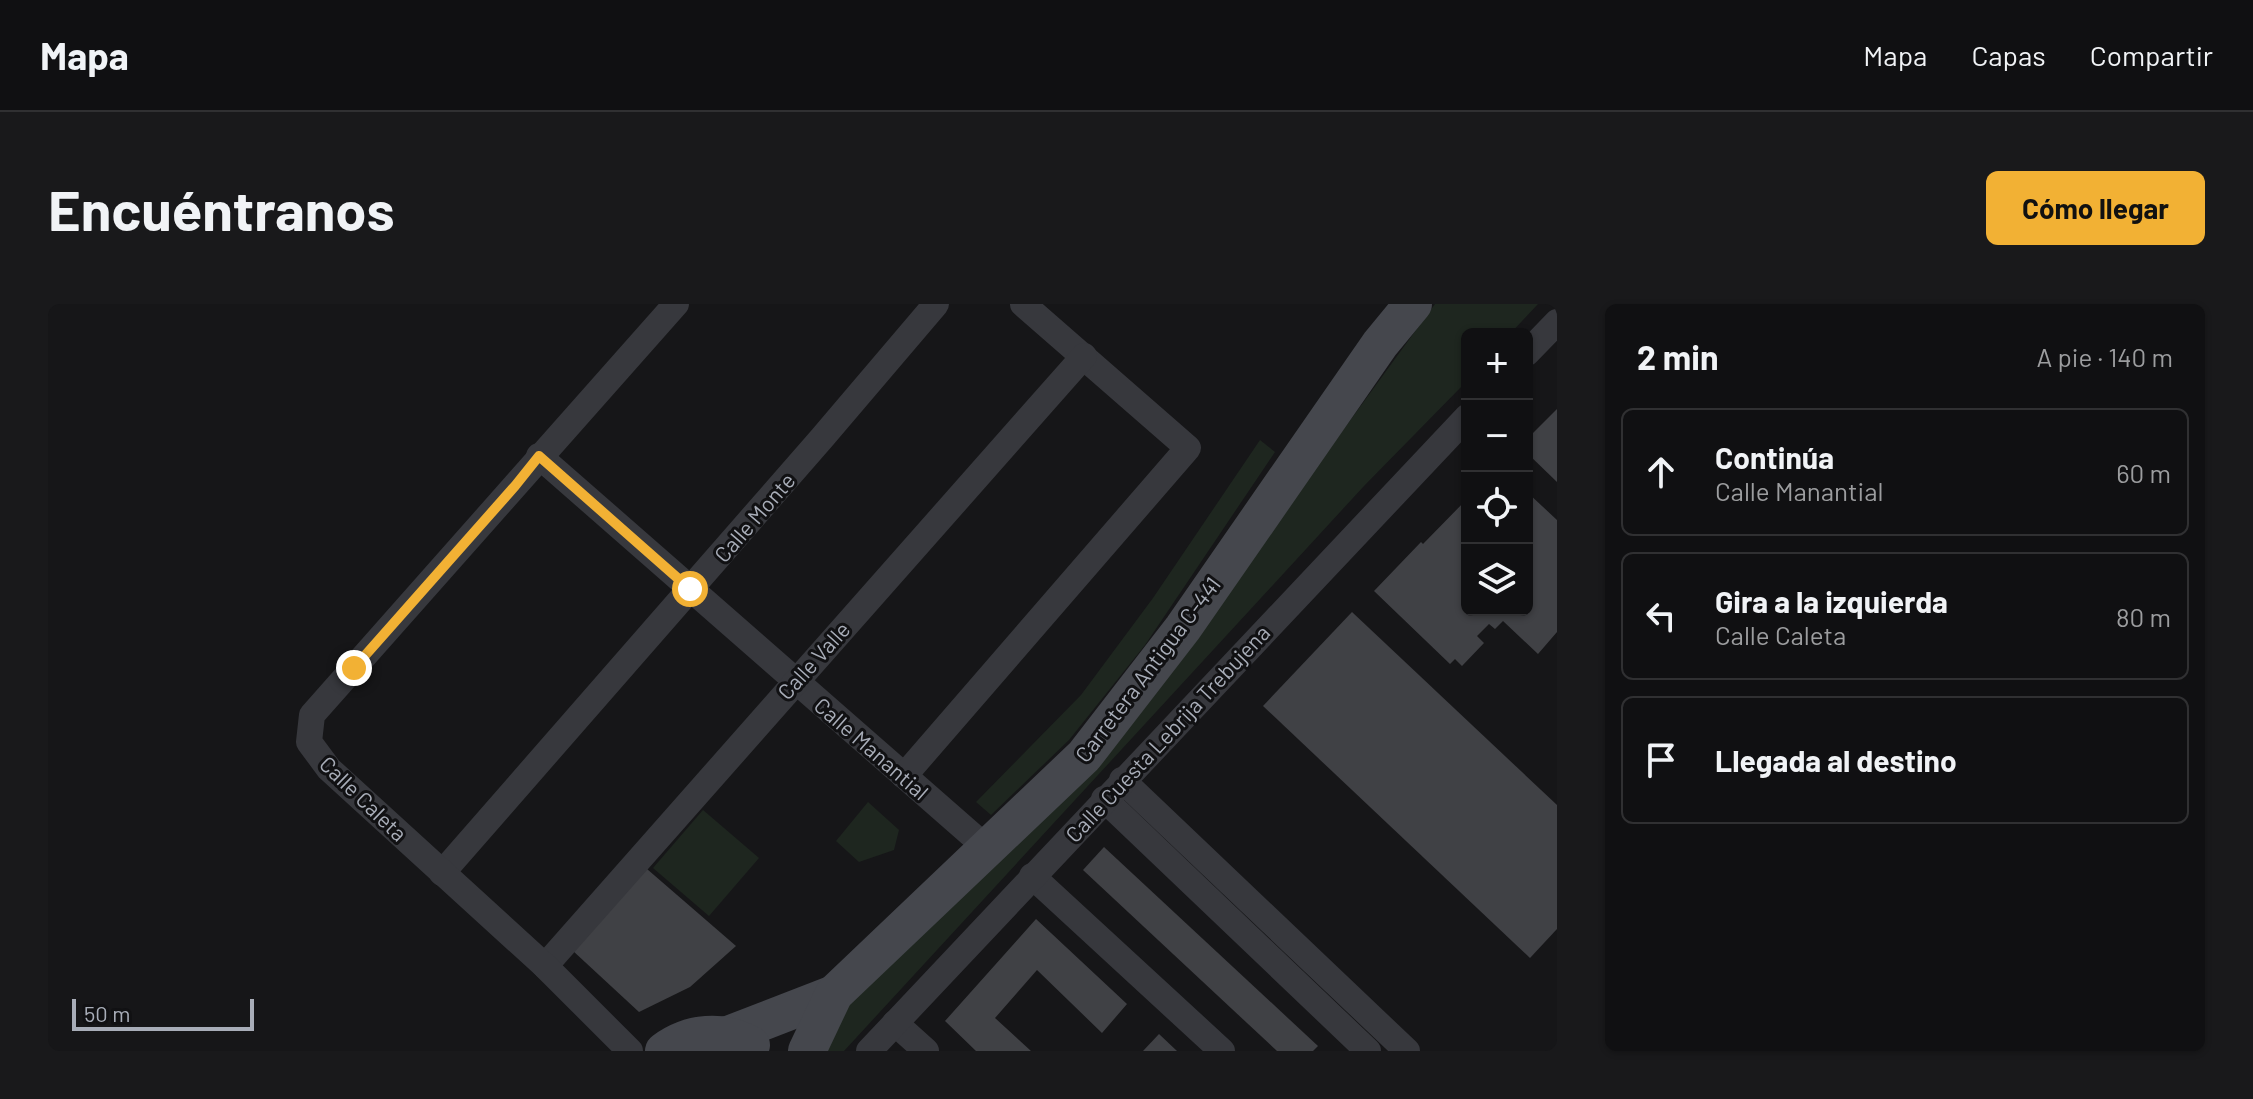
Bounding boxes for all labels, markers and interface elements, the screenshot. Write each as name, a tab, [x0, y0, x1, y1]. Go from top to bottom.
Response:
text: Mapa	[40, 32, 129, 78]
text: Mapa	[1863, 38, 1927, 72]
text: Capas	[1971, 38, 2046, 72]
text: Compartir	[2090, 38, 2213, 72]
button: Cómo llegar	[1986, 171, 2205, 245]
text: Encuéntranos	[48, 175, 395, 242]
map controls	[1461, 328, 1533, 616]
button: +	[1461, 328, 1533, 400]
text: 2 min	[1637, 336, 1719, 377]
text: A pie · 140 m	[2036, 341, 2173, 372]
button: −	[1461, 400, 1533, 472]
text: Continúa	[1715, 439, 1834, 475]
icon: ahead	[1639, 450, 1683, 494]
text: 60 m	[2116, 457, 2171, 488]
street label: Calle Monte	[708, 467, 800, 567]
button: locate	[1461, 472, 1533, 544]
text: Calle Manantial	[1715, 475, 1883, 506]
button: layers	[1461, 544, 1533, 616]
route start	[672, 571, 708, 607]
street label: Carretera Antigua C-441	[1069, 571, 1225, 767]
text: Gira a la izquierda	[1715, 583, 1948, 619]
icon: left	[1639, 594, 1683, 638]
text: 80 m	[2116, 601, 2171, 632]
street label: Calle Valle	[771, 616, 855, 704]
street label: Calle Cuesta Lebrija Trebujena	[1059, 619, 1275, 847]
text: Calle Caleta	[1715, 619, 1846, 650]
route end	[336, 650, 372, 686]
street label: Calle Manantial	[810, 691, 934, 805]
icon: arrive	[1639, 738, 1683, 782]
text: Llegada al destino	[1715, 742, 1957, 778]
street label: Calle Caleta	[315, 750, 413, 846]
scale bar	[72, 995, 254, 1031]
text: 50 m	[84, 1000, 130, 1026]

